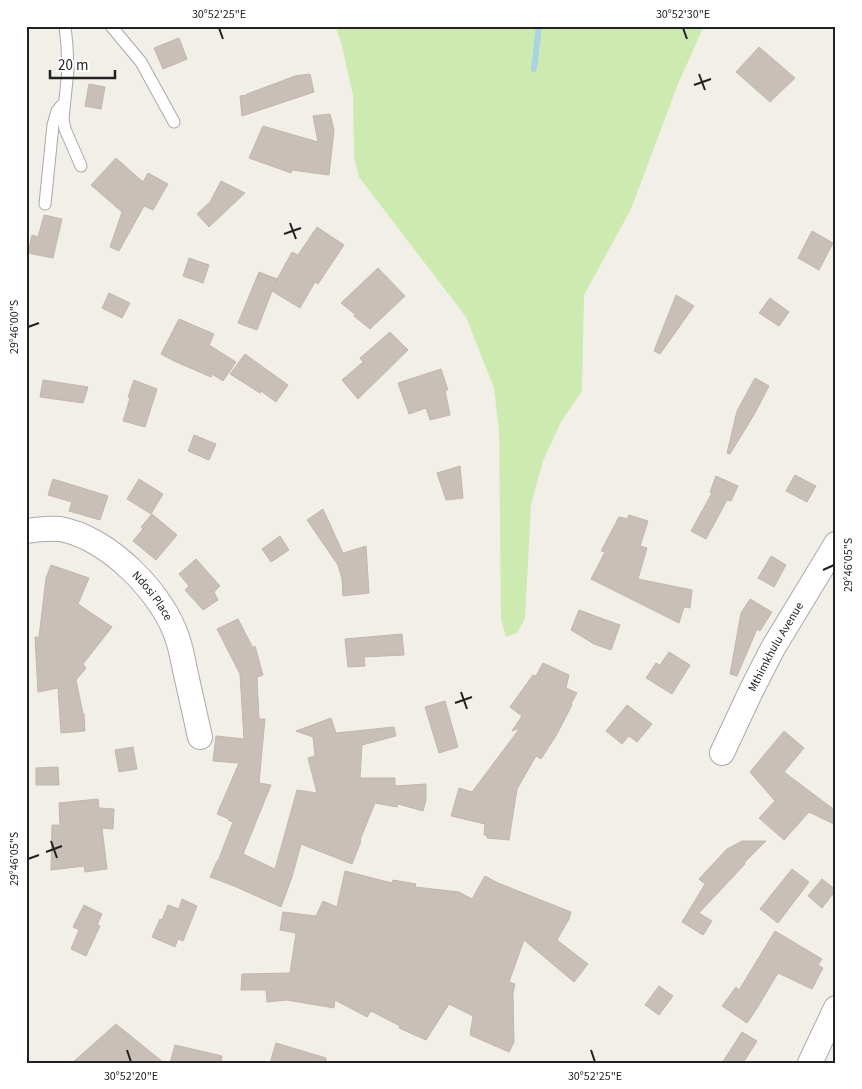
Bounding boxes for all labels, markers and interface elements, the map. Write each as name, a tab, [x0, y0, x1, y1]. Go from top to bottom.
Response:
text: 30°52'25"E	[192, 6, 246, 23]
text: 30°52'30"E	[656, 6, 710, 23]
scale bar	[50, 48, 115, 80]
text: 20 m	[58, 55, 88, 76]
text: 29°46'00"S	[6, 300, 23, 354]
text: 29°46'05"S	[840, 538, 857, 592]
street label: Ndosi Place	[128, 567, 177, 624]
street label: Mthimkhulu Avenue	[744, 599, 807, 694]
text: 29°46'05"S	[6, 832, 23, 886]
text: 30°52'20"E	[104, 1068, 158, 1085]
text: 30°52'25"E	[568, 1068, 622, 1085]

